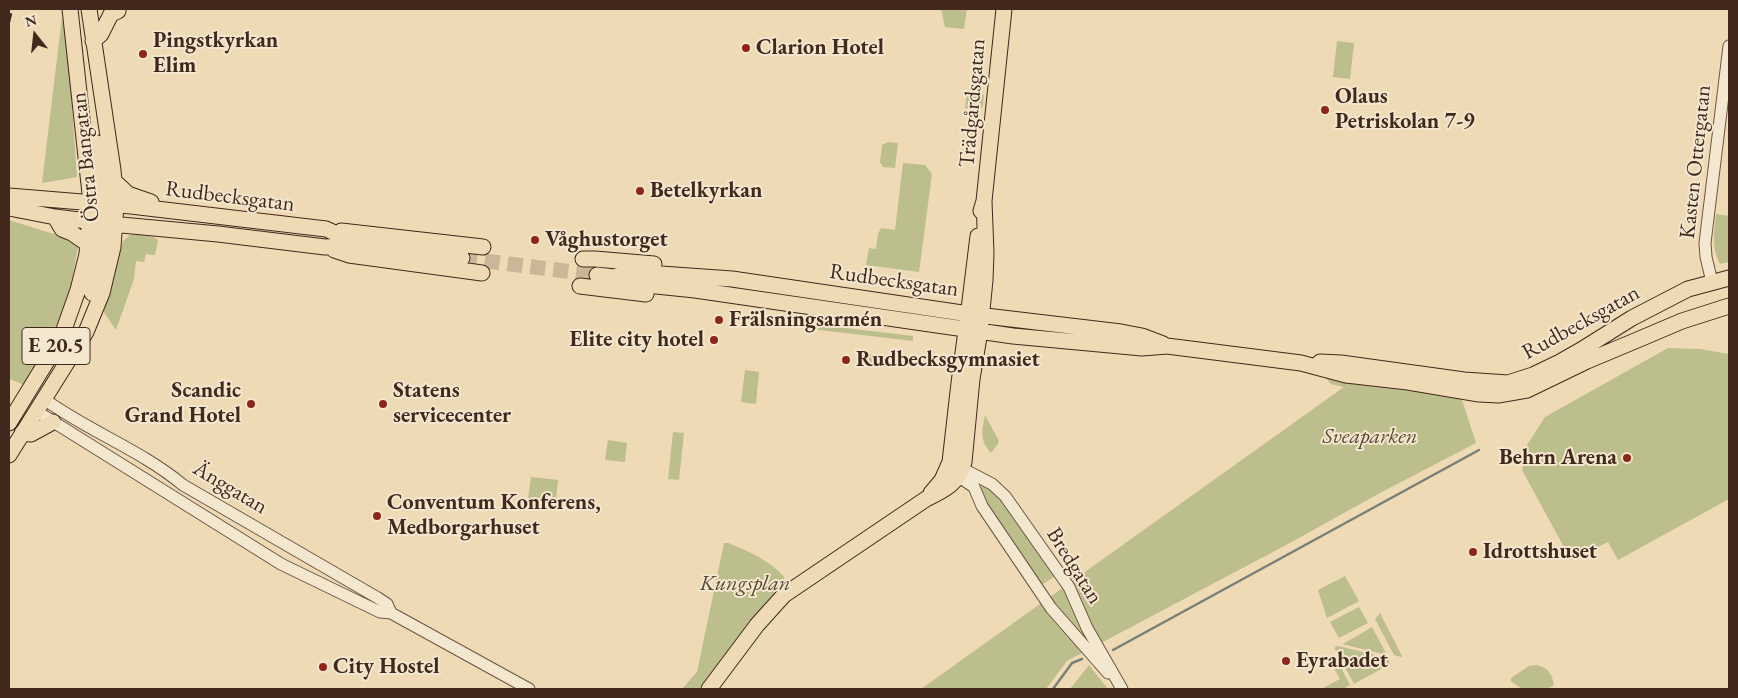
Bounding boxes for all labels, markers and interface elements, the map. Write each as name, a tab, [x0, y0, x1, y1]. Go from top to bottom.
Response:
north arrow	[10, 10, 60, 60]
text: N	[23, 10, 39, 31]
place label: Pingstkyrkan Elim	[153, 28, 278, 80]
place label: Clarion Hotel	[756, 35, 884, 61]
street label: Trädgårdsgatan	[954, 37, 992, 169]
marker: Clarion Hotel	[740, 42, 752, 54]
marker: Pingstkyrkan Elim	[137, 48, 149, 60]
place label: Olaus Petriskolan 7-9	[1335, 84, 1475, 136]
street label: Kasten Ottergatan	[1675, 84, 1717, 240]
street label: Östra Bangatan	[66, 91, 106, 223]
marker: Olaus Petriskolan 7-9	[1319, 104, 1331, 116]
street label: Rudbecksgatan	[164, 176, 296, 218]
place label: Betelkyrkan	[650, 178, 762, 204]
marker: Betelkyrkan	[634, 185, 646, 197]
place label: Våghustorget	[545, 227, 668, 253]
marker: Våghustorget	[529, 234, 541, 246]
street label: Rudbecksgatan	[828, 259, 960, 303]
street label: Rudbecksgatan	[1518, 280, 1644, 366]
place label: Frälsningsarmén	[729, 307, 882, 333]
marker: Frälsningsarmén	[713, 314, 725, 326]
place label: Elite city hotel	[569, 327, 704, 353]
road number: E 20.5	[22, 328, 90, 364]
marker: Elite city hotel	[708, 334, 720, 346]
place label: Rudbecksgymnasiet	[856, 347, 1040, 373]
marker: Rudbecksgymnasiet	[840, 354, 852, 366]
place label: Scandic Grand Hotel	[125, 378, 241, 430]
place label: Statens servicecenter	[393, 378, 511, 430]
marker: Scandic Grand Hotel	[245, 398, 257, 410]
marker: Statens servicecenter	[377, 398, 389, 410]
park label: Sveaparken	[1323, 424, 1417, 450]
place label: Behrn Arena	[1499, 445, 1617, 471]
marker: Behrn Arena	[1621, 452, 1633, 464]
street label: Änggatan	[188, 456, 272, 520]
place label: Conventum Konferens, Medborgarhuset	[387, 490, 601, 542]
marker: Conventum Konferens, Medborgarhuset	[371, 510, 383, 522]
street label: Bredgatan	[1040, 523, 1108, 609]
place label: Idrottshuset	[1483, 539, 1597, 565]
marker: Idrottshuset	[1467, 546, 1479, 558]
park label: Kungsplan	[700, 571, 790, 597]
place label: Eyrabadet	[1296, 648, 1388, 674]
place label: City Hostel	[333, 654, 439, 680]
marker: Eyrabadet	[1280, 655, 1292, 667]
marker: City Hostel	[317, 661, 329, 673]

